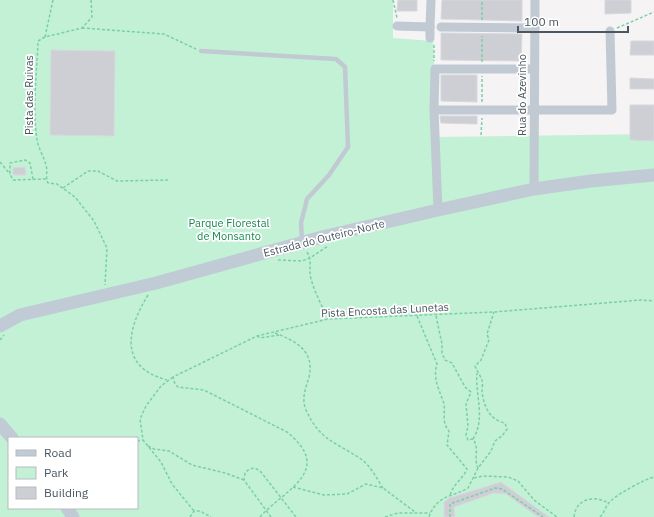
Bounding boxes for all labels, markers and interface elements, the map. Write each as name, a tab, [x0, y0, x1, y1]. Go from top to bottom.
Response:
scale bar	[518, 8, 628, 34]
text: 100 m	[524, 14, 559, 29]
street label: Rua do Azevinho	[515, 54, 529, 136]
street label: Pista das Ruivas	[22, 55, 36, 135]
park label: Parque Florestal de Monsanto	[189, 216, 270, 243]
street label: Estrada do Outeiro-Norte	[262, 216, 386, 260]
street label: Pista Encosta das Lunetas	[321, 300, 449, 320]
legend	[8, 437, 138, 509]
text: Road	[44, 445, 72, 460]
text: Park	[44, 465, 69, 480]
text: Building	[44, 485, 89, 500]

